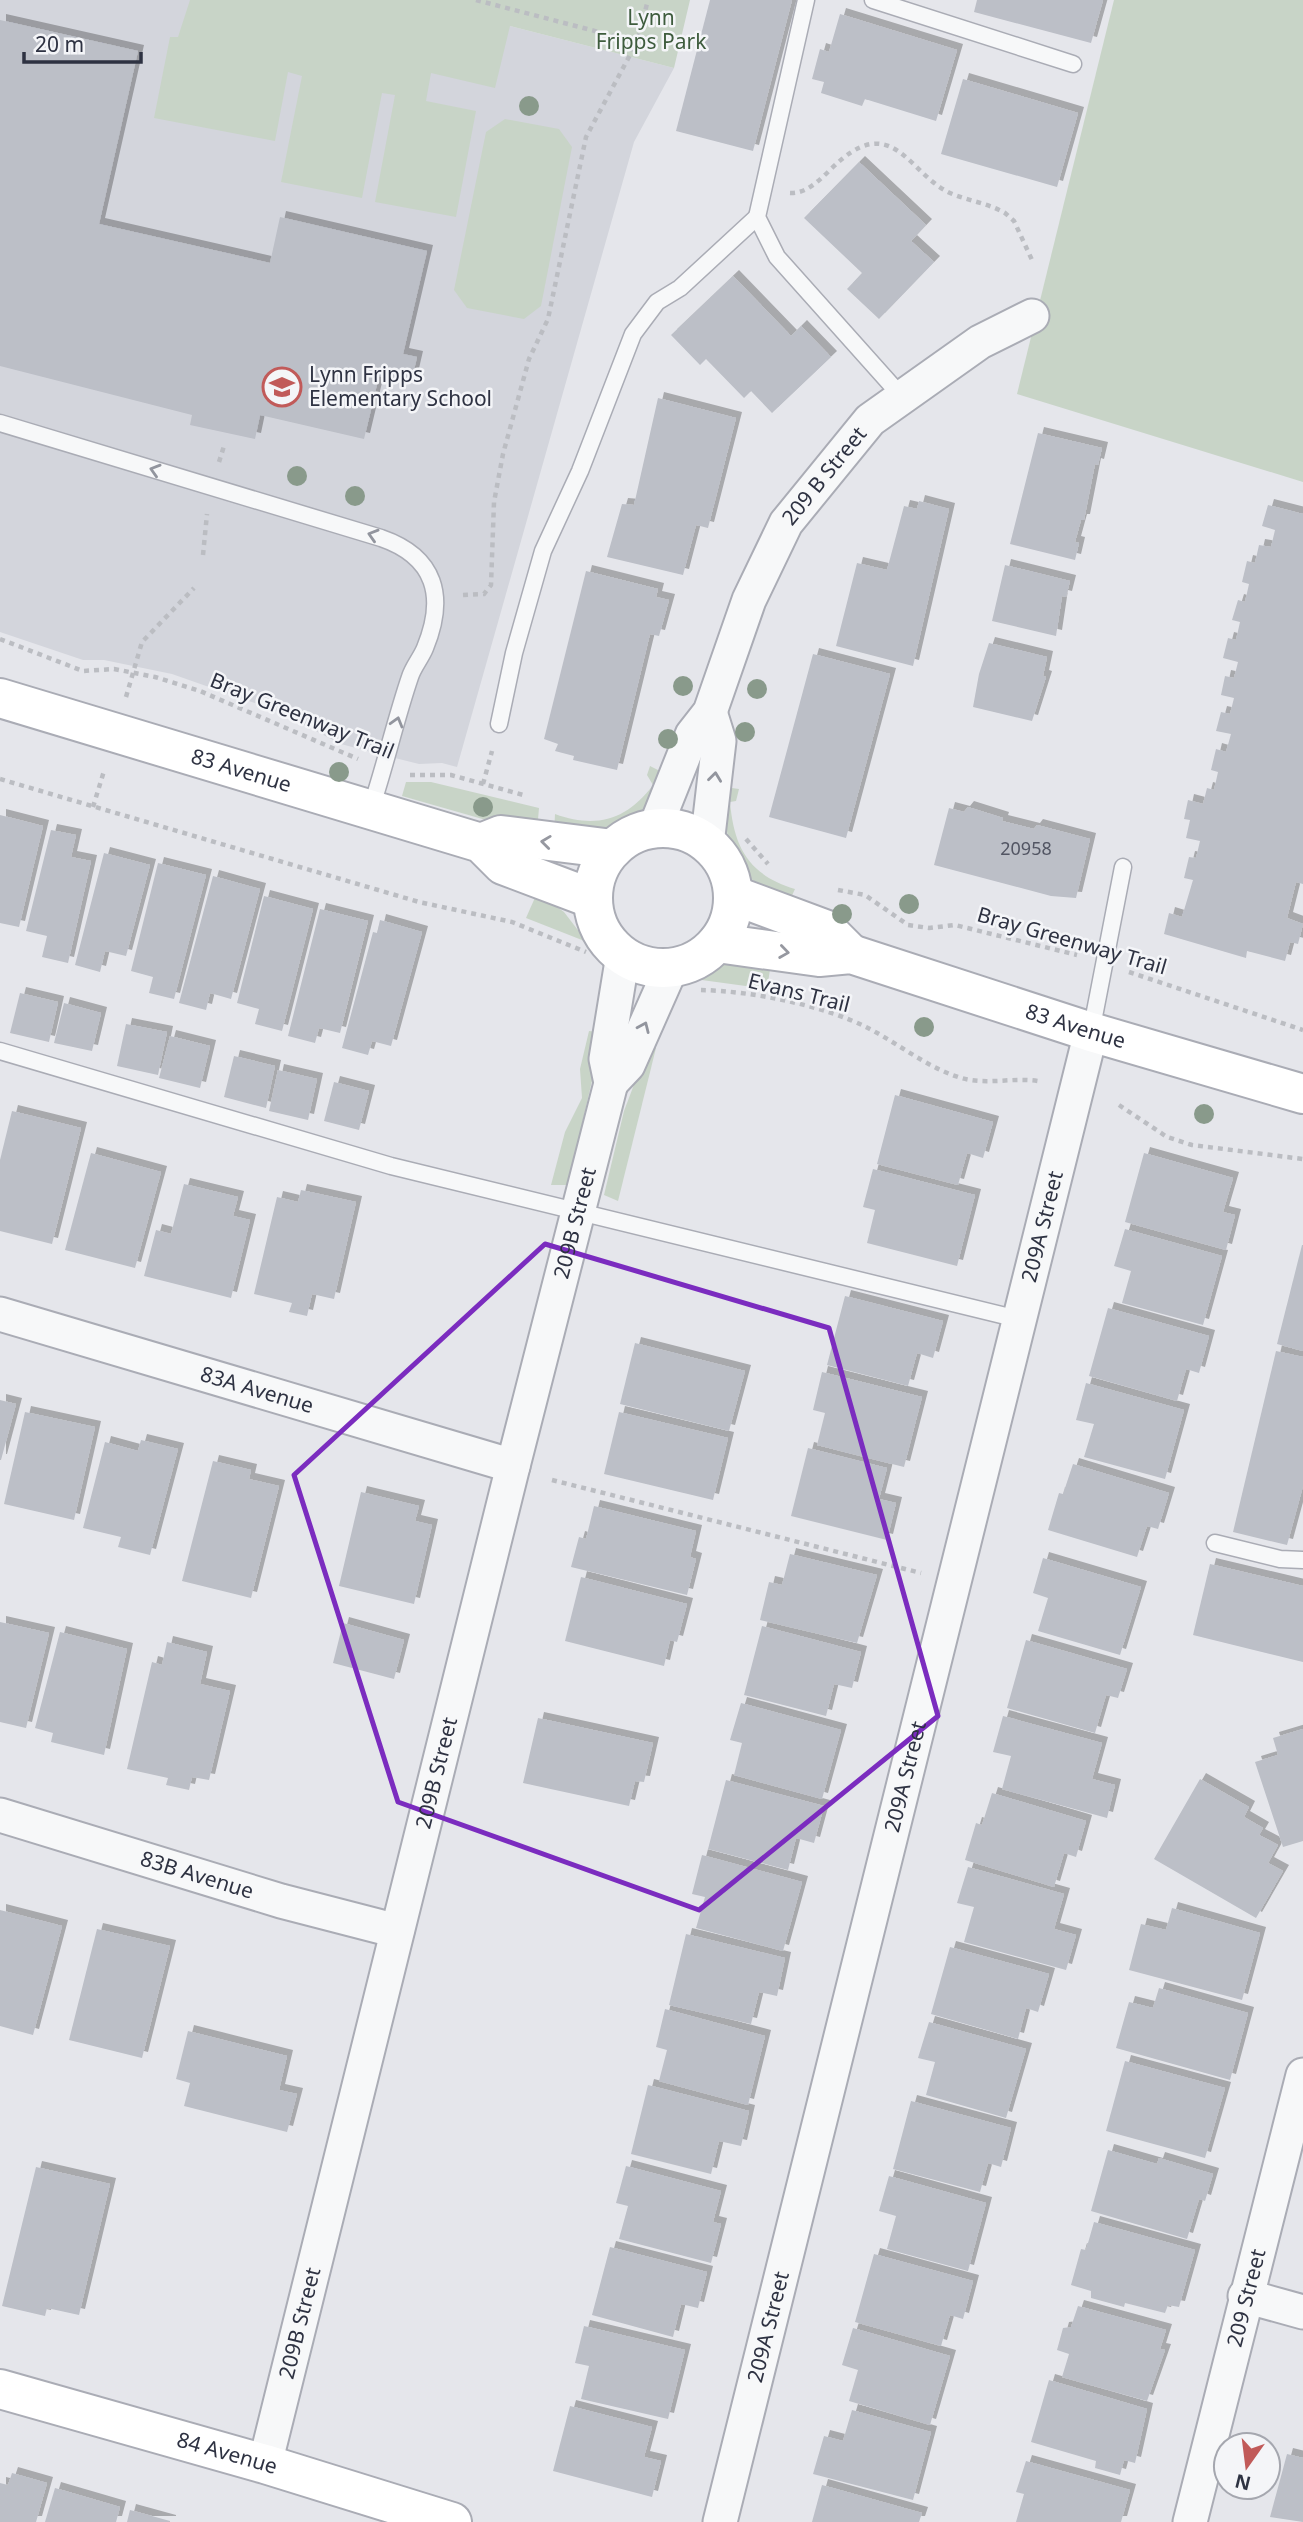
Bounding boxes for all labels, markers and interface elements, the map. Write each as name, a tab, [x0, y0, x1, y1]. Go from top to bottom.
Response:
park label: Lynn Fripps Park	[596, 3, 707, 55]
scale bar	[24, 21, 142, 65]
text: 20 m	[35, 30, 84, 58]
place label: Lynn Fripps Elementary School	[309, 360, 492, 412]
school or university icon: Lynn Fripps Elementary School	[261, 366, 303, 408]
street label: 209 B Street	[775, 420, 872, 530]
one-way arrow	[149, 464, 161, 479]
one-way arrow	[367, 529, 379, 544]
street label: Bray Greenway Trail	[206, 665, 398, 765]
one-way arrow	[389, 716, 403, 728]
street label: 83 Avenue	[188, 741, 295, 798]
one-way arrow	[707, 771, 722, 782]
one-way arrow	[541, 834, 552, 849]
house number: 20958	[1000, 836, 1052, 860]
street label: Bray Greenway Trail	[974, 900, 1170, 981]
one-way arrow	[778, 944, 790, 959]
street label: Evans Trail	[745, 966, 853, 1018]
street label: 83 Avenue	[1022, 997, 1129, 1054]
one-way arrow	[636, 1022, 650, 1035]
street label: 209B Street	[546, 1164, 602, 1282]
street label: 209A Street	[1014, 1167, 1069, 1285]
street label: 83A Avenue	[197, 1359, 317, 1419]
street label: 209B Street	[408, 1714, 463, 1831]
street label: 209A Street	[877, 1718, 932, 1835]
street label: 83B Avenue	[137, 1844, 257, 1905]
street label: 209 Street	[1220, 2245, 1272, 2350]
street label: 209B Street	[272, 2264, 326, 2382]
street label: 209A Street	[740, 2268, 795, 2385]
street label: 84 Avenue	[174, 2425, 281, 2480]
north arrow	[1212, 2431, 1282, 2501]
text: N	[1232, 2468, 1254, 2497]

